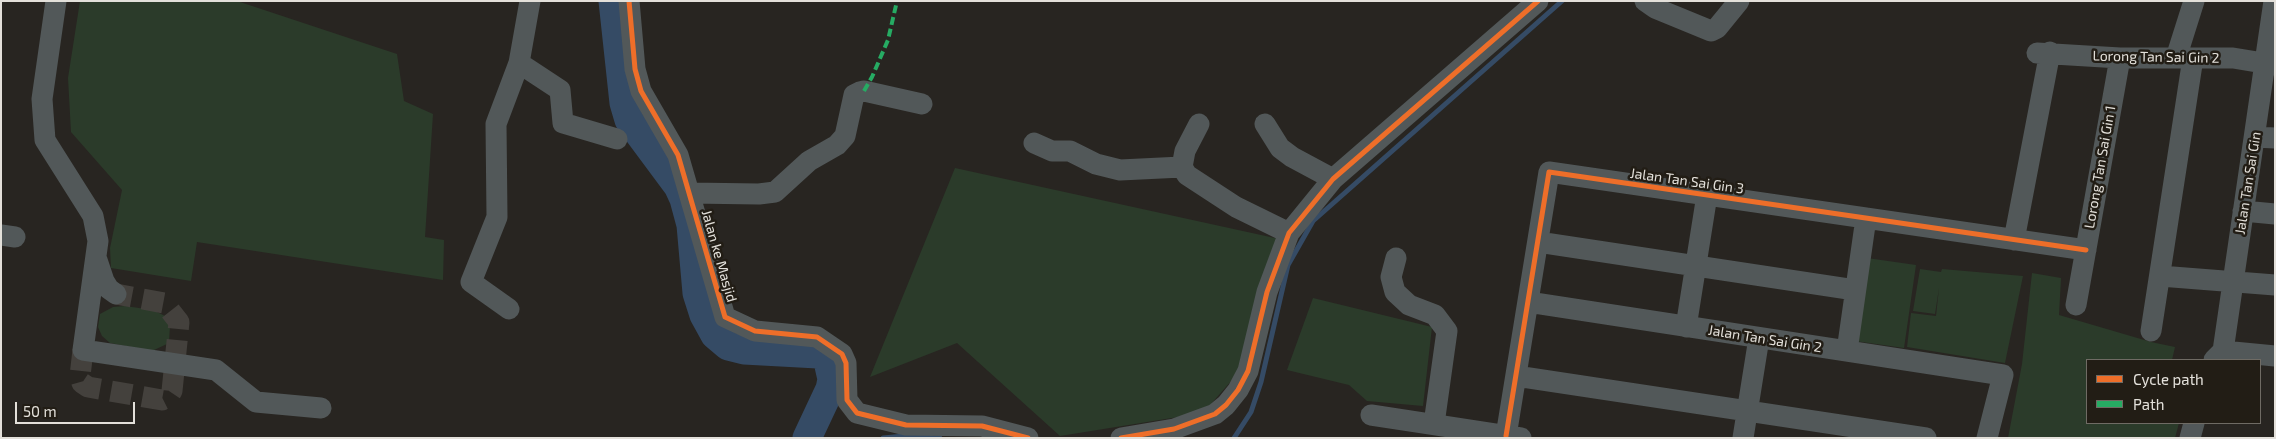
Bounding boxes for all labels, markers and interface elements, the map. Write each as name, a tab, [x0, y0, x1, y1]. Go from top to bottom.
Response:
street label: Lorong Tan Sai Gin 2	[2092, 47, 2220, 67]
street label: Lorong Tan Sai Gin 1	[2081, 104, 2119, 230]
street label: Jalan Tan Sai Gin	[2232, 130, 2264, 236]
street label: Jalan Tan Sai Gin 3	[1629, 165, 1745, 197]
street label: Jalan ke Masjid	[698, 208, 740, 304]
street label: Jalan Tan Sai Gin 2	[1707, 322, 1823, 356]
legend	[2086, 359, 2261, 424]
text: Cycle path	[2133, 370, 2204, 388]
scale bar	[18, 392, 138, 424]
text: Path	[2133, 395, 2164, 413]
text: 50 m	[23, 402, 57, 420]

